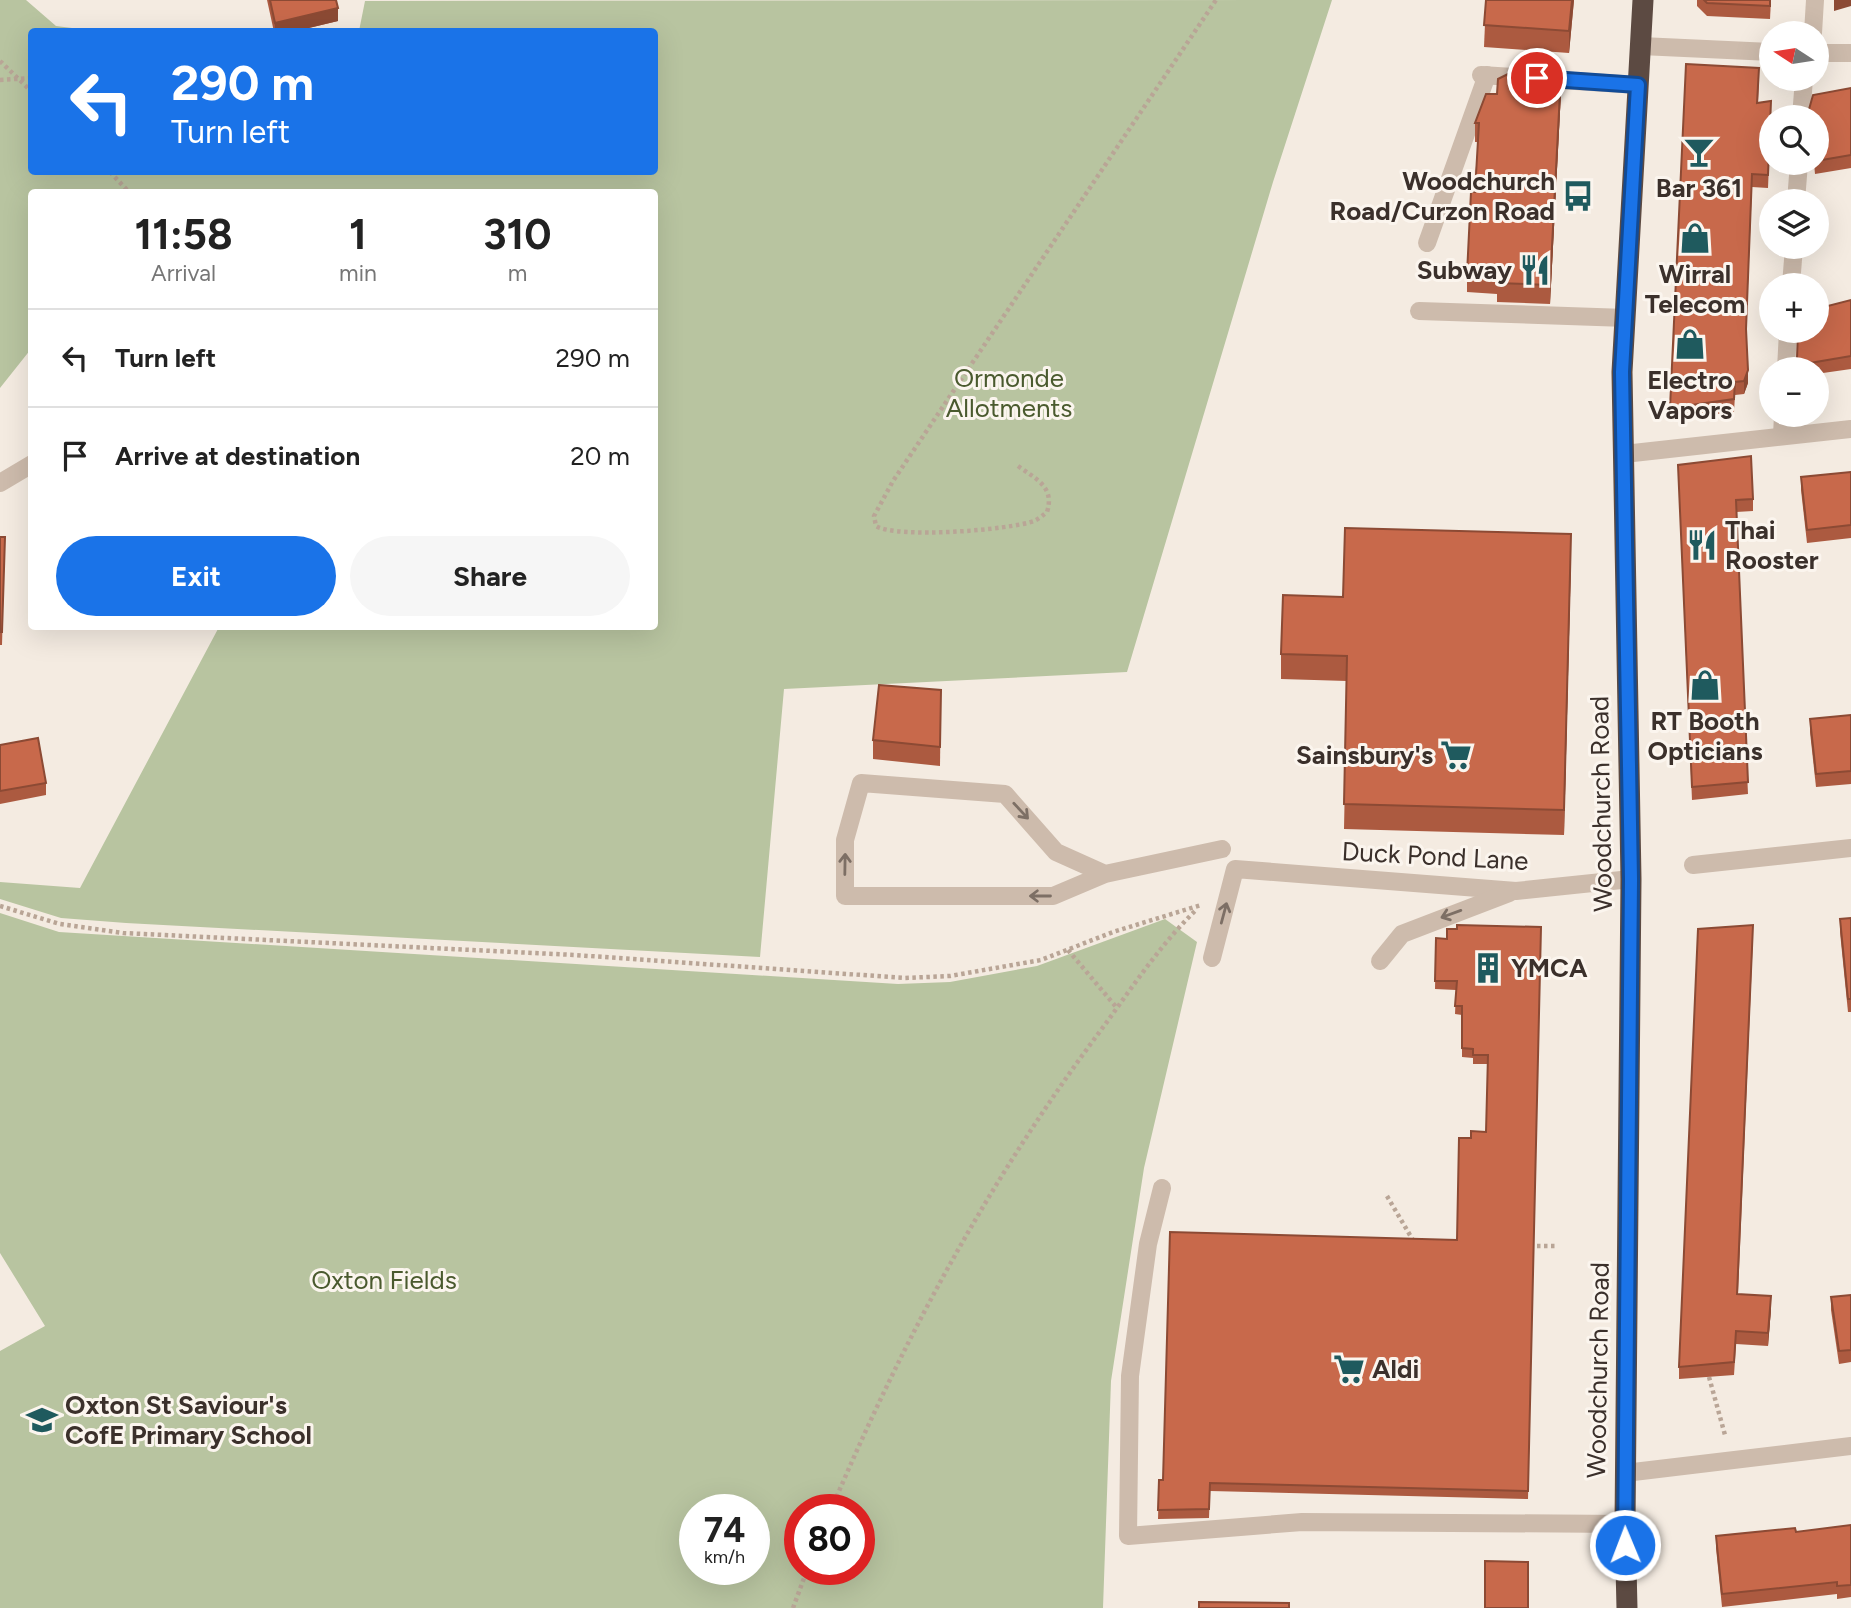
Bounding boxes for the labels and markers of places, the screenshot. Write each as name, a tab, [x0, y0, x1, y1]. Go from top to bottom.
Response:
pin	[1507, 48, 1567, 108]
bar icon: Bar 361	[1682, 135, 1716, 169]
place label: Woodchurch Road/Curzon Road	[1329, 165, 1555, 227]
place label: Bar 361	[1656, 172, 1742, 204]
bus stop icon: Woodchurch Road/Curzon Road	[1561, 179, 1595, 213]
shop icon: Wirral Telecom	[1678, 221, 1712, 255]
restaurant icon: Subway	[1518, 253, 1552, 287]
place label: Subway	[1417, 254, 1512, 286]
place label: Wirral Telecom	[1645, 258, 1745, 320]
shop icon: Electro Vapors	[1673, 327, 1707, 361]
place label: Electro Vapors	[1647, 364, 1733, 426]
place label: Thai Rooster	[1725, 514, 1819, 576]
restaurant icon: Thai Rooster	[1685, 528, 1719, 562]
shop icon: RT Booth Opticians	[1688, 668, 1722, 702]
place label: RT Booth Opticians	[1647, 705, 1763, 767]
supermarket icon: Sainsbury's	[1439, 738, 1473, 772]
place label: Sainsbury's	[1296, 739, 1433, 771]
building icon: YMCA	[1471, 951, 1505, 985]
place label: YMCA	[1511, 952, 1588, 984]
supermarket icon: Aldi	[1332, 1352, 1366, 1386]
place label: Aldi	[1372, 1353, 1419, 1385]
place label: Oxton St Saviour's CofE Primary School	[65, 1389, 312, 1451]
school or university icon: Oxton St Saviour's CofE Primary School	[25, 1403, 59, 1437]

